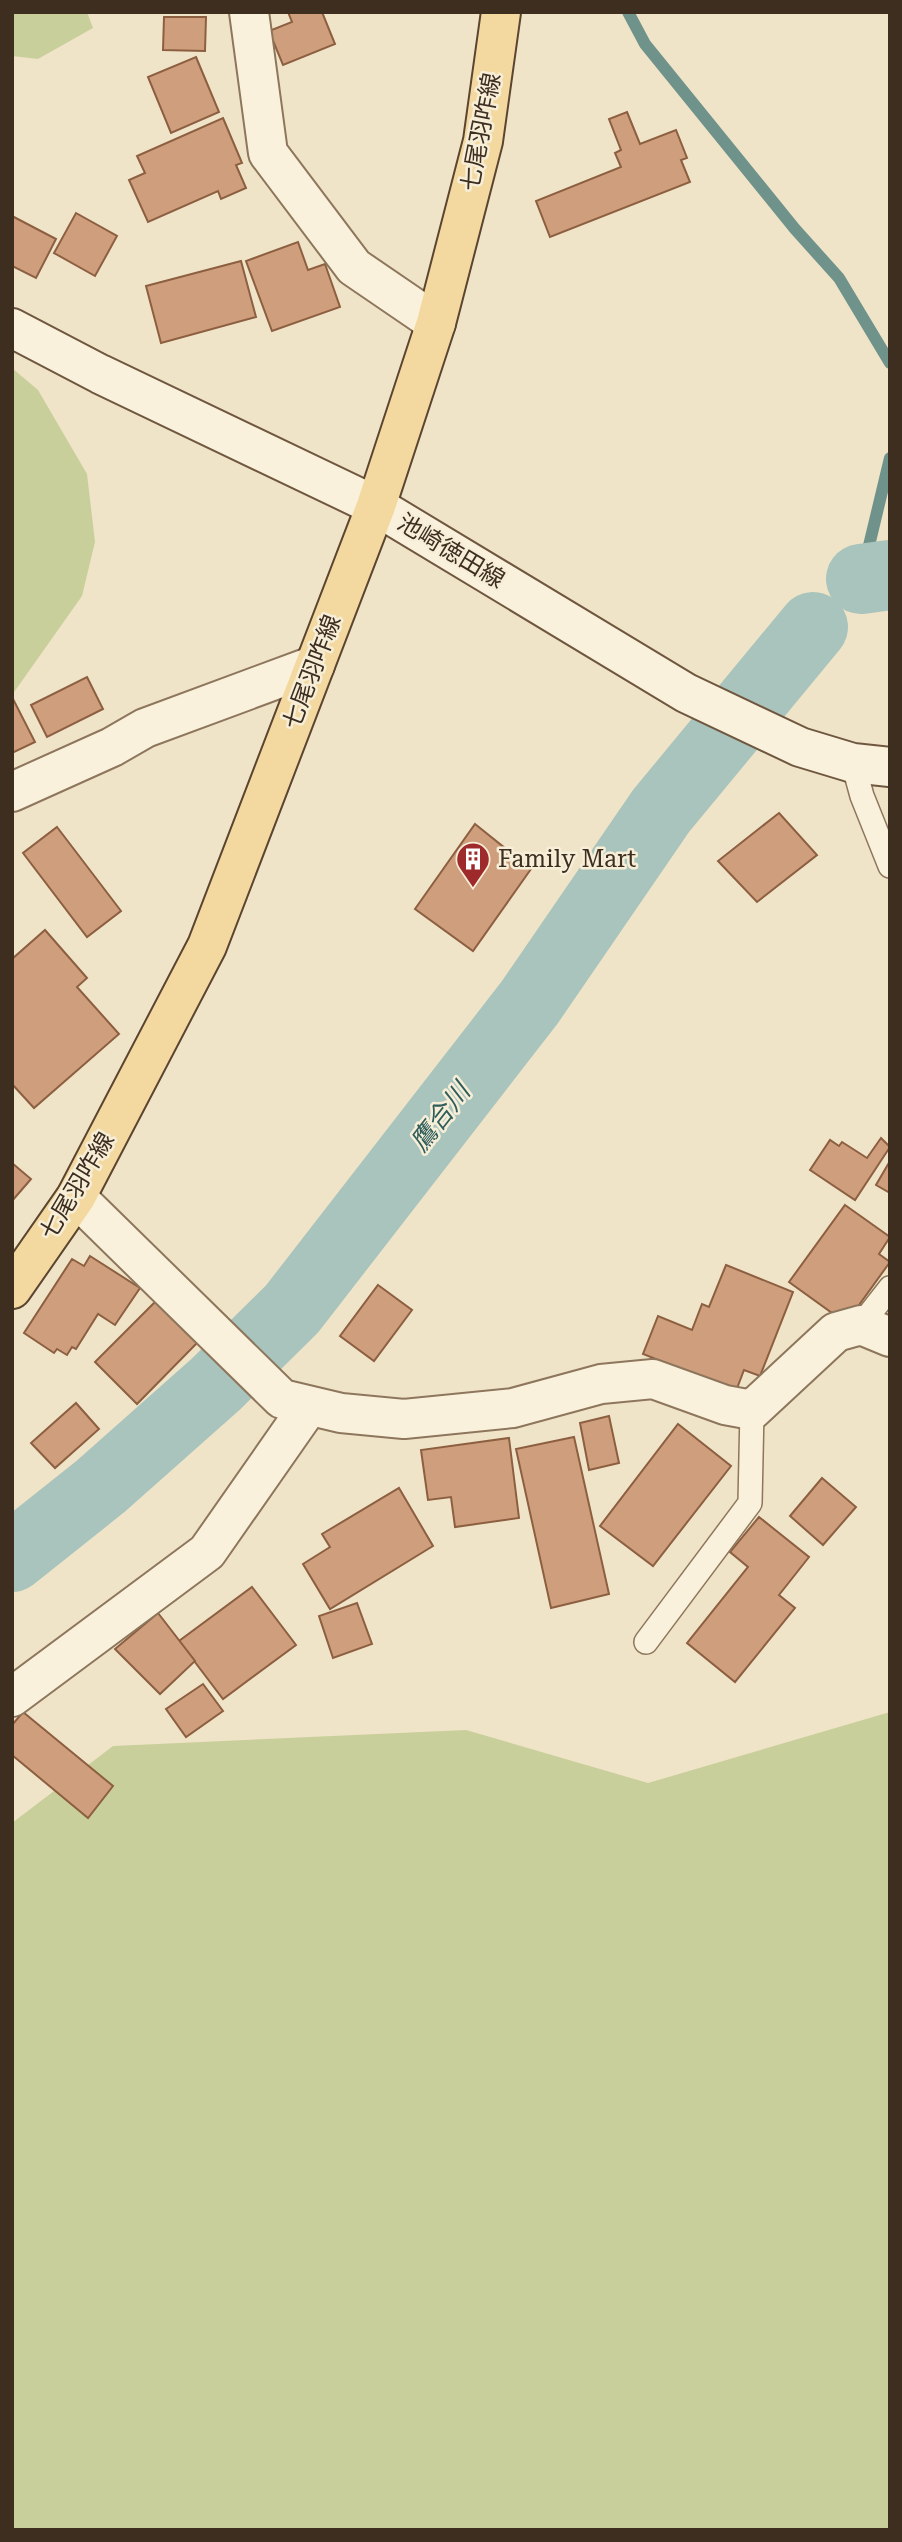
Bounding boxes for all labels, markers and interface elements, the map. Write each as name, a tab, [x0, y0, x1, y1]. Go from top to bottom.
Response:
street label: 七尾羽咋線	[456, 70, 506, 194]
street label: 池崎徳田線	[392, 508, 510, 594]
street label: 七尾羽咋線	[277, 611, 347, 733]
building icon: Family Mart	[454, 840, 492, 889]
place label: Family Mart	[498, 845, 636, 873]
water label: 鷹合川	[404, 1075, 478, 1157]
street label: 七尾羽咋線	[34, 1127, 120, 1245]

